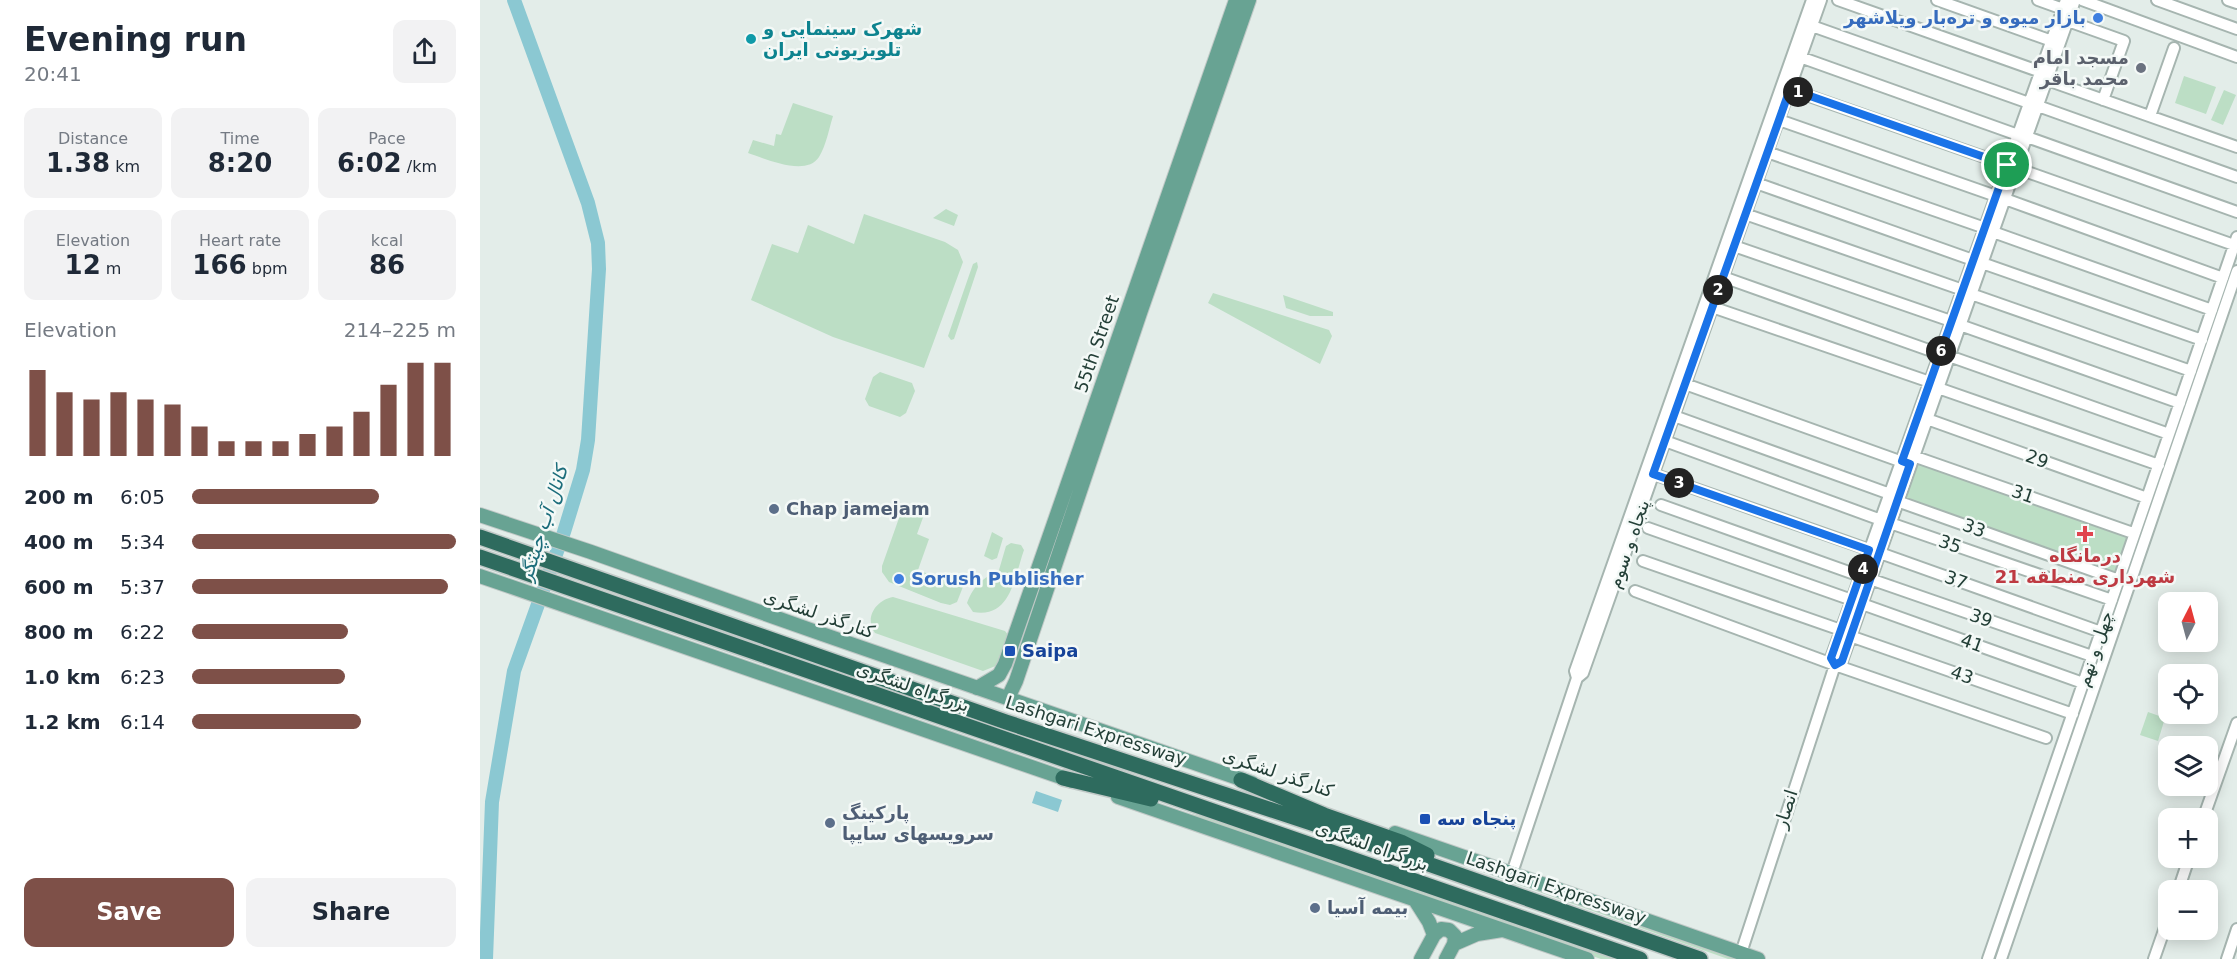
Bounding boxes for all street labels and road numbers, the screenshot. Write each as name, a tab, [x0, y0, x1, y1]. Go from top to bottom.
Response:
street label: 55th Street	[1070, 292, 1123, 395]
street label: 29	[2023, 445, 2052, 472]
street label: 31	[2009, 480, 2037, 507]
street label: پنجاه و سوم	[1604, 497, 1654, 591]
street label: 33	[1960, 514, 1989, 541]
street label: 35	[1936, 530, 1964, 557]
street label: 37	[1942, 566, 1971, 593]
street label: کنارگذر لشگری	[761, 585, 878, 643]
street label: 39	[1967, 604, 1995, 631]
street label: چهل و نهم	[2072, 608, 2118, 690]
street label: 41	[1958, 629, 1987, 656]
street label: بزرگراه لشگری	[854, 657, 972, 717]
street label: 43	[1948, 661, 1976, 688]
street label: Lashgari Expressway	[1003, 691, 1190, 770]
street label: کنارگذر لشگری	[1220, 744, 1337, 802]
street label: انصار	[1769, 787, 1802, 832]
street label: بزرگراه لشگری	[1313, 816, 1431, 876]
street label: Lashgari Expressway	[1463, 847, 1649, 928]

